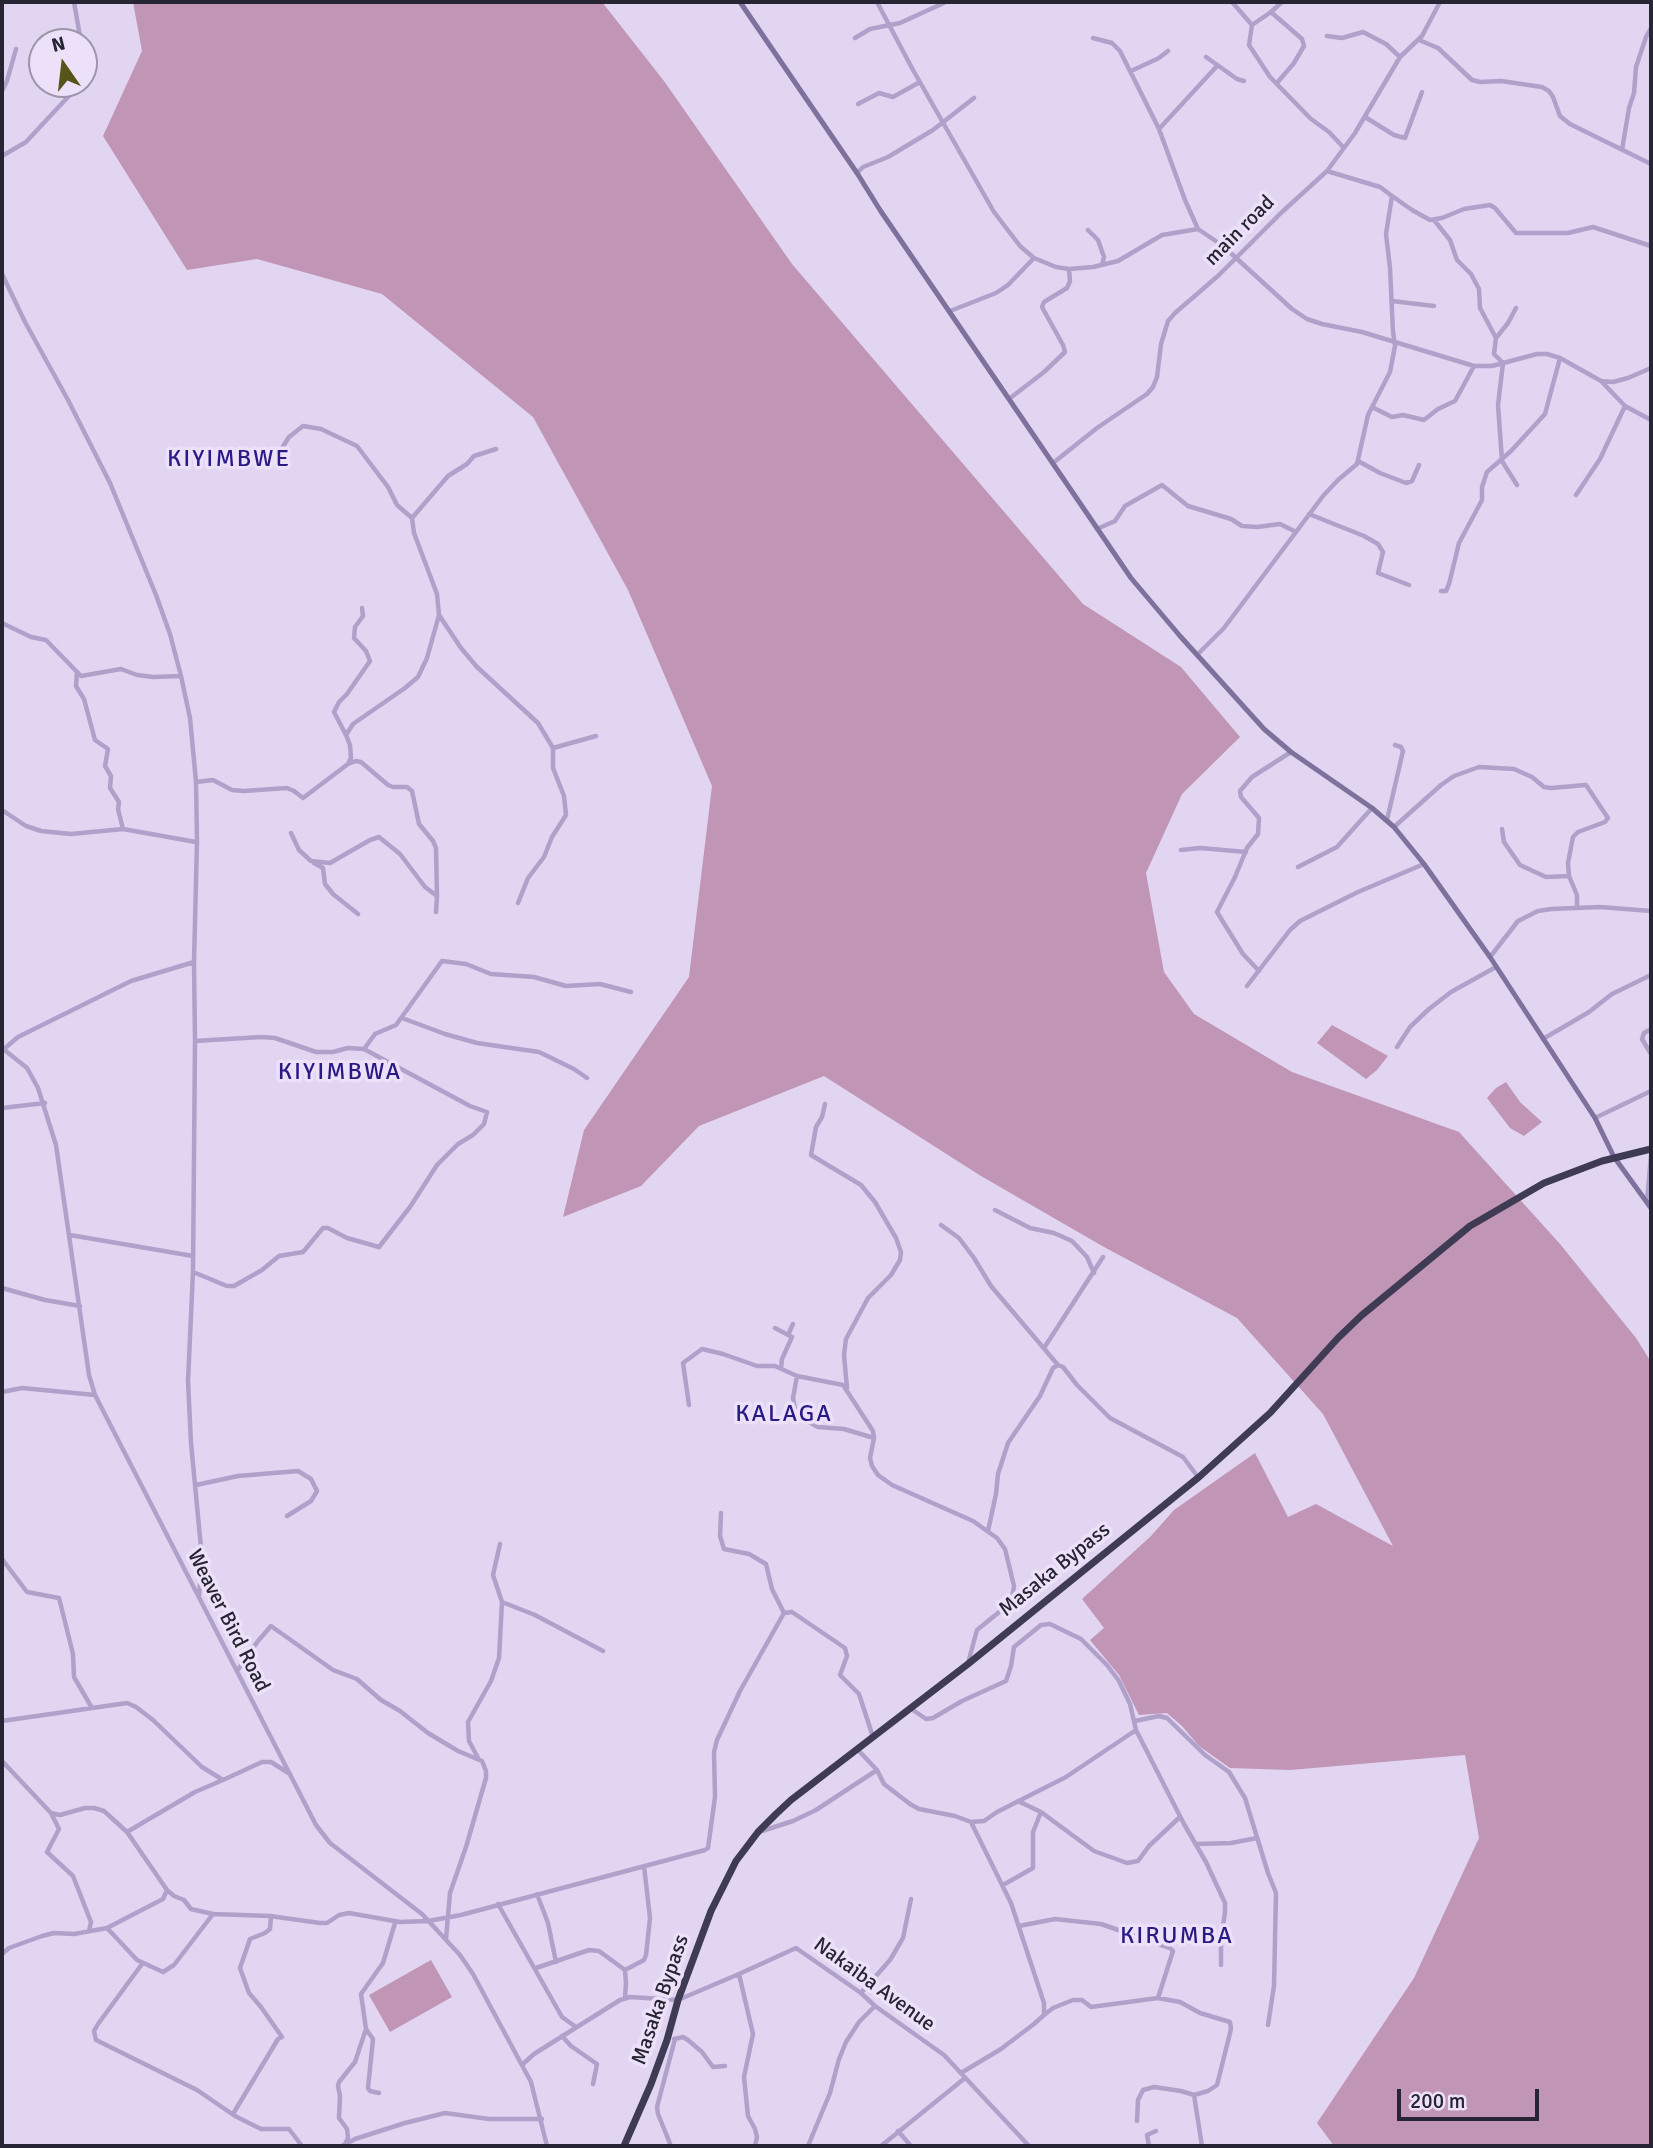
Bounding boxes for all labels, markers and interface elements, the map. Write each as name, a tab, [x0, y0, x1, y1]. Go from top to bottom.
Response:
north arrow	[28, 28, 98, 98]
text: N	[49, 31, 68, 58]
street label: main road	[1200, 191, 1280, 271]
district label: KIYIMBWE	[168, 446, 290, 474]
district label: KIYIMBWA	[279, 1059, 401, 1087]
district label: KALAGA	[736, 1401, 832, 1429]
street label: Masaka Bypass	[994, 1518, 1116, 1622]
street label: Weaver Bird Road	[181, 1546, 275, 1696]
district label: KIRUMBA	[1121, 1923, 1233, 1951]
street label: Masaka Bypass	[627, 1932, 695, 2068]
street label: Nakaiba Avenue	[808, 1933, 940, 2037]
scale bar	[1401, 2074, 1543, 2118]
text: 200 m	[1410, 2088, 1465, 2114]

